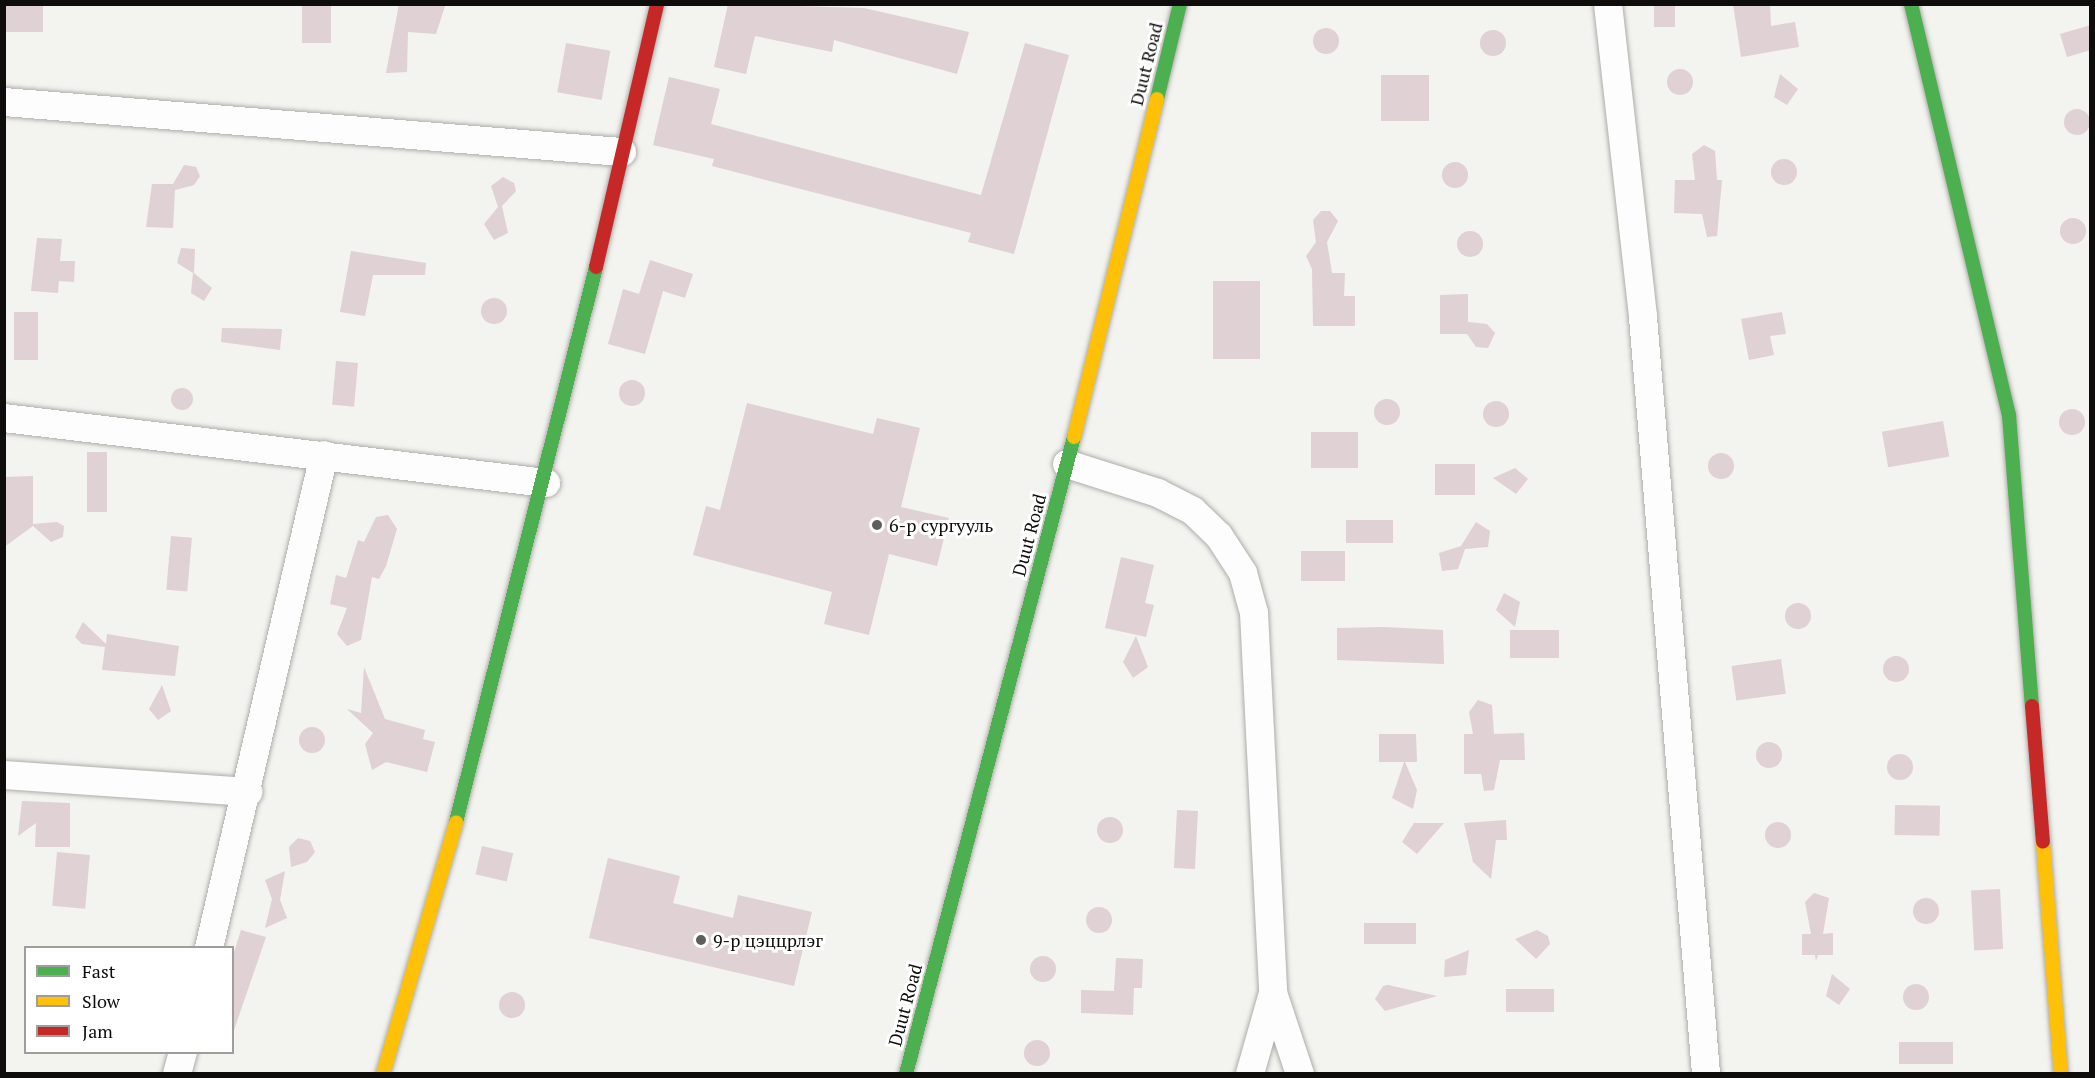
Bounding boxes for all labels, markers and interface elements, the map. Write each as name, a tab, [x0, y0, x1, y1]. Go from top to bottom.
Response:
street label: Duut Road	[1125, 20, 1167, 108]
street label: Duut Road	[1008, 491, 1050, 579]
place label: 6-р сургууль	[889, 514, 993, 536]
marker: 6-р сургууль	[870, 518, 884, 532]
place label: 9-р цэццрлэг	[713, 929, 823, 951]
marker: 9-р цэццрлэг	[694, 933, 708, 947]
legend	[24, 946, 234, 1054]
text: Fast	[82, 959, 115, 983]
street label: Duut Road	[884, 961, 926, 1049]
text: Slow	[82, 989, 120, 1013]
text: Jam	[82, 1019, 113, 1043]

